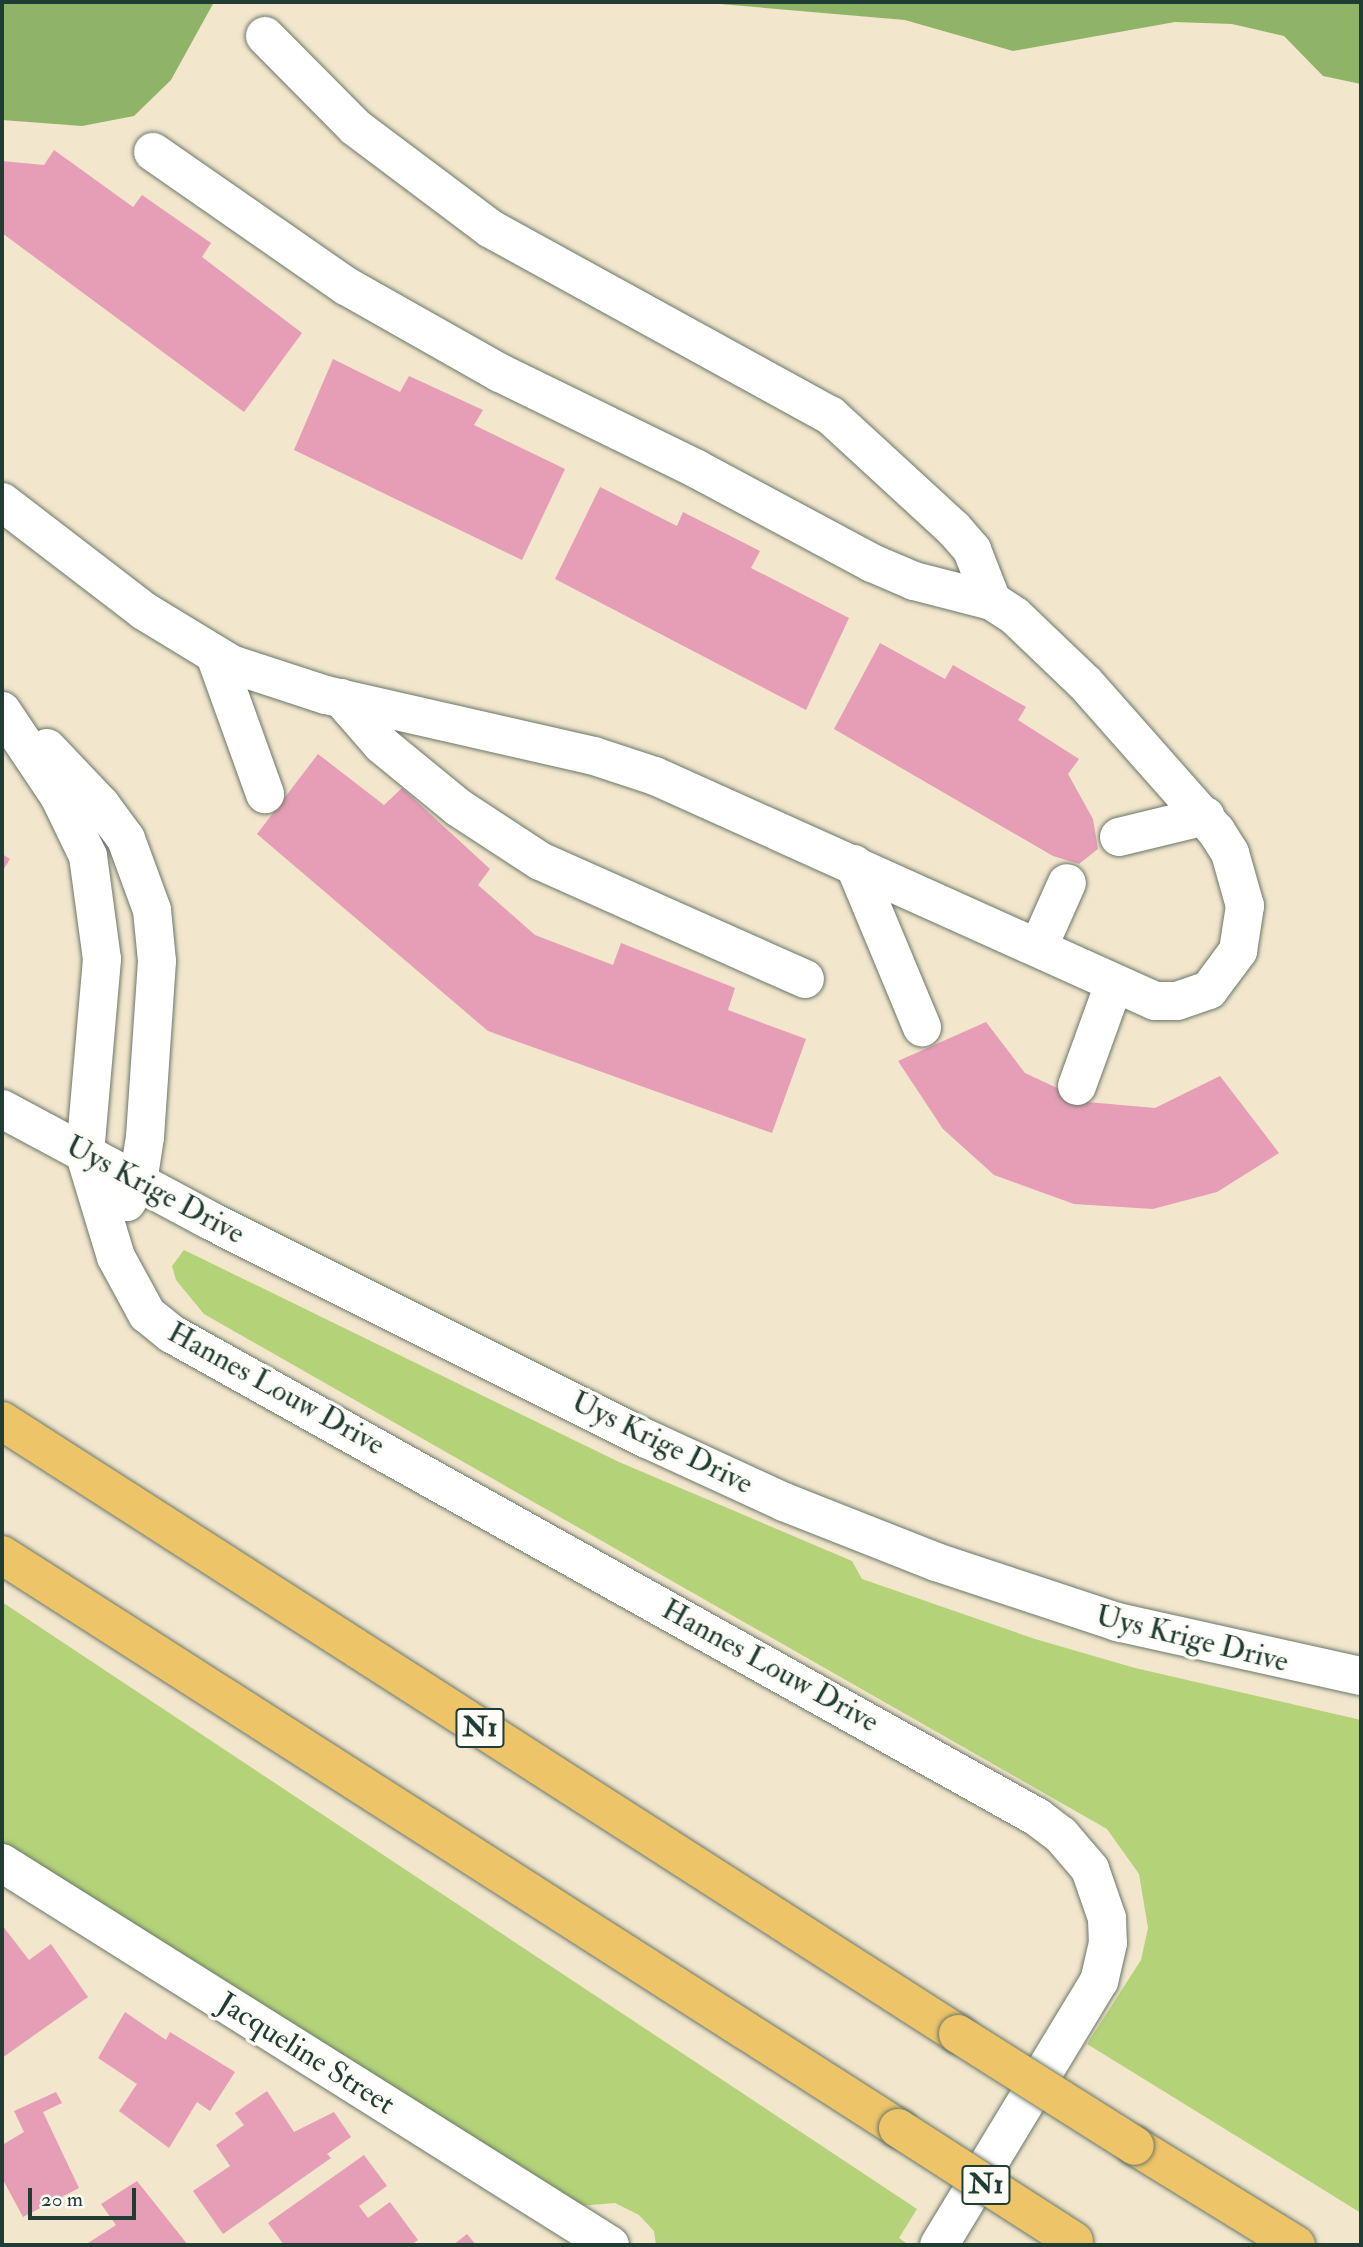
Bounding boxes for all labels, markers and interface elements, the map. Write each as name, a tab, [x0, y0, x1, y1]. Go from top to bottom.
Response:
street label: Uys Krige Drive	[60, 1128, 250, 1252]
street label: Hannes Louw Drive	[161, 1315, 391, 1463]
street label: Uys Krige Drive	[566, 1384, 758, 1502]
street label: Hannes Louw Drive	[655, 1592, 885, 1740]
street label: Uys Krige Drive	[1092, 1598, 1292, 1680]
road number: N1	[454, 1704, 506, 1752]
street label: Jacqueline Street	[211, 1985, 401, 2123]
road number: N1	[960, 2160, 1012, 2210]
scale bar	[32, 2174, 140, 2218]
text: 20 m	[41, 2186, 83, 2213]

